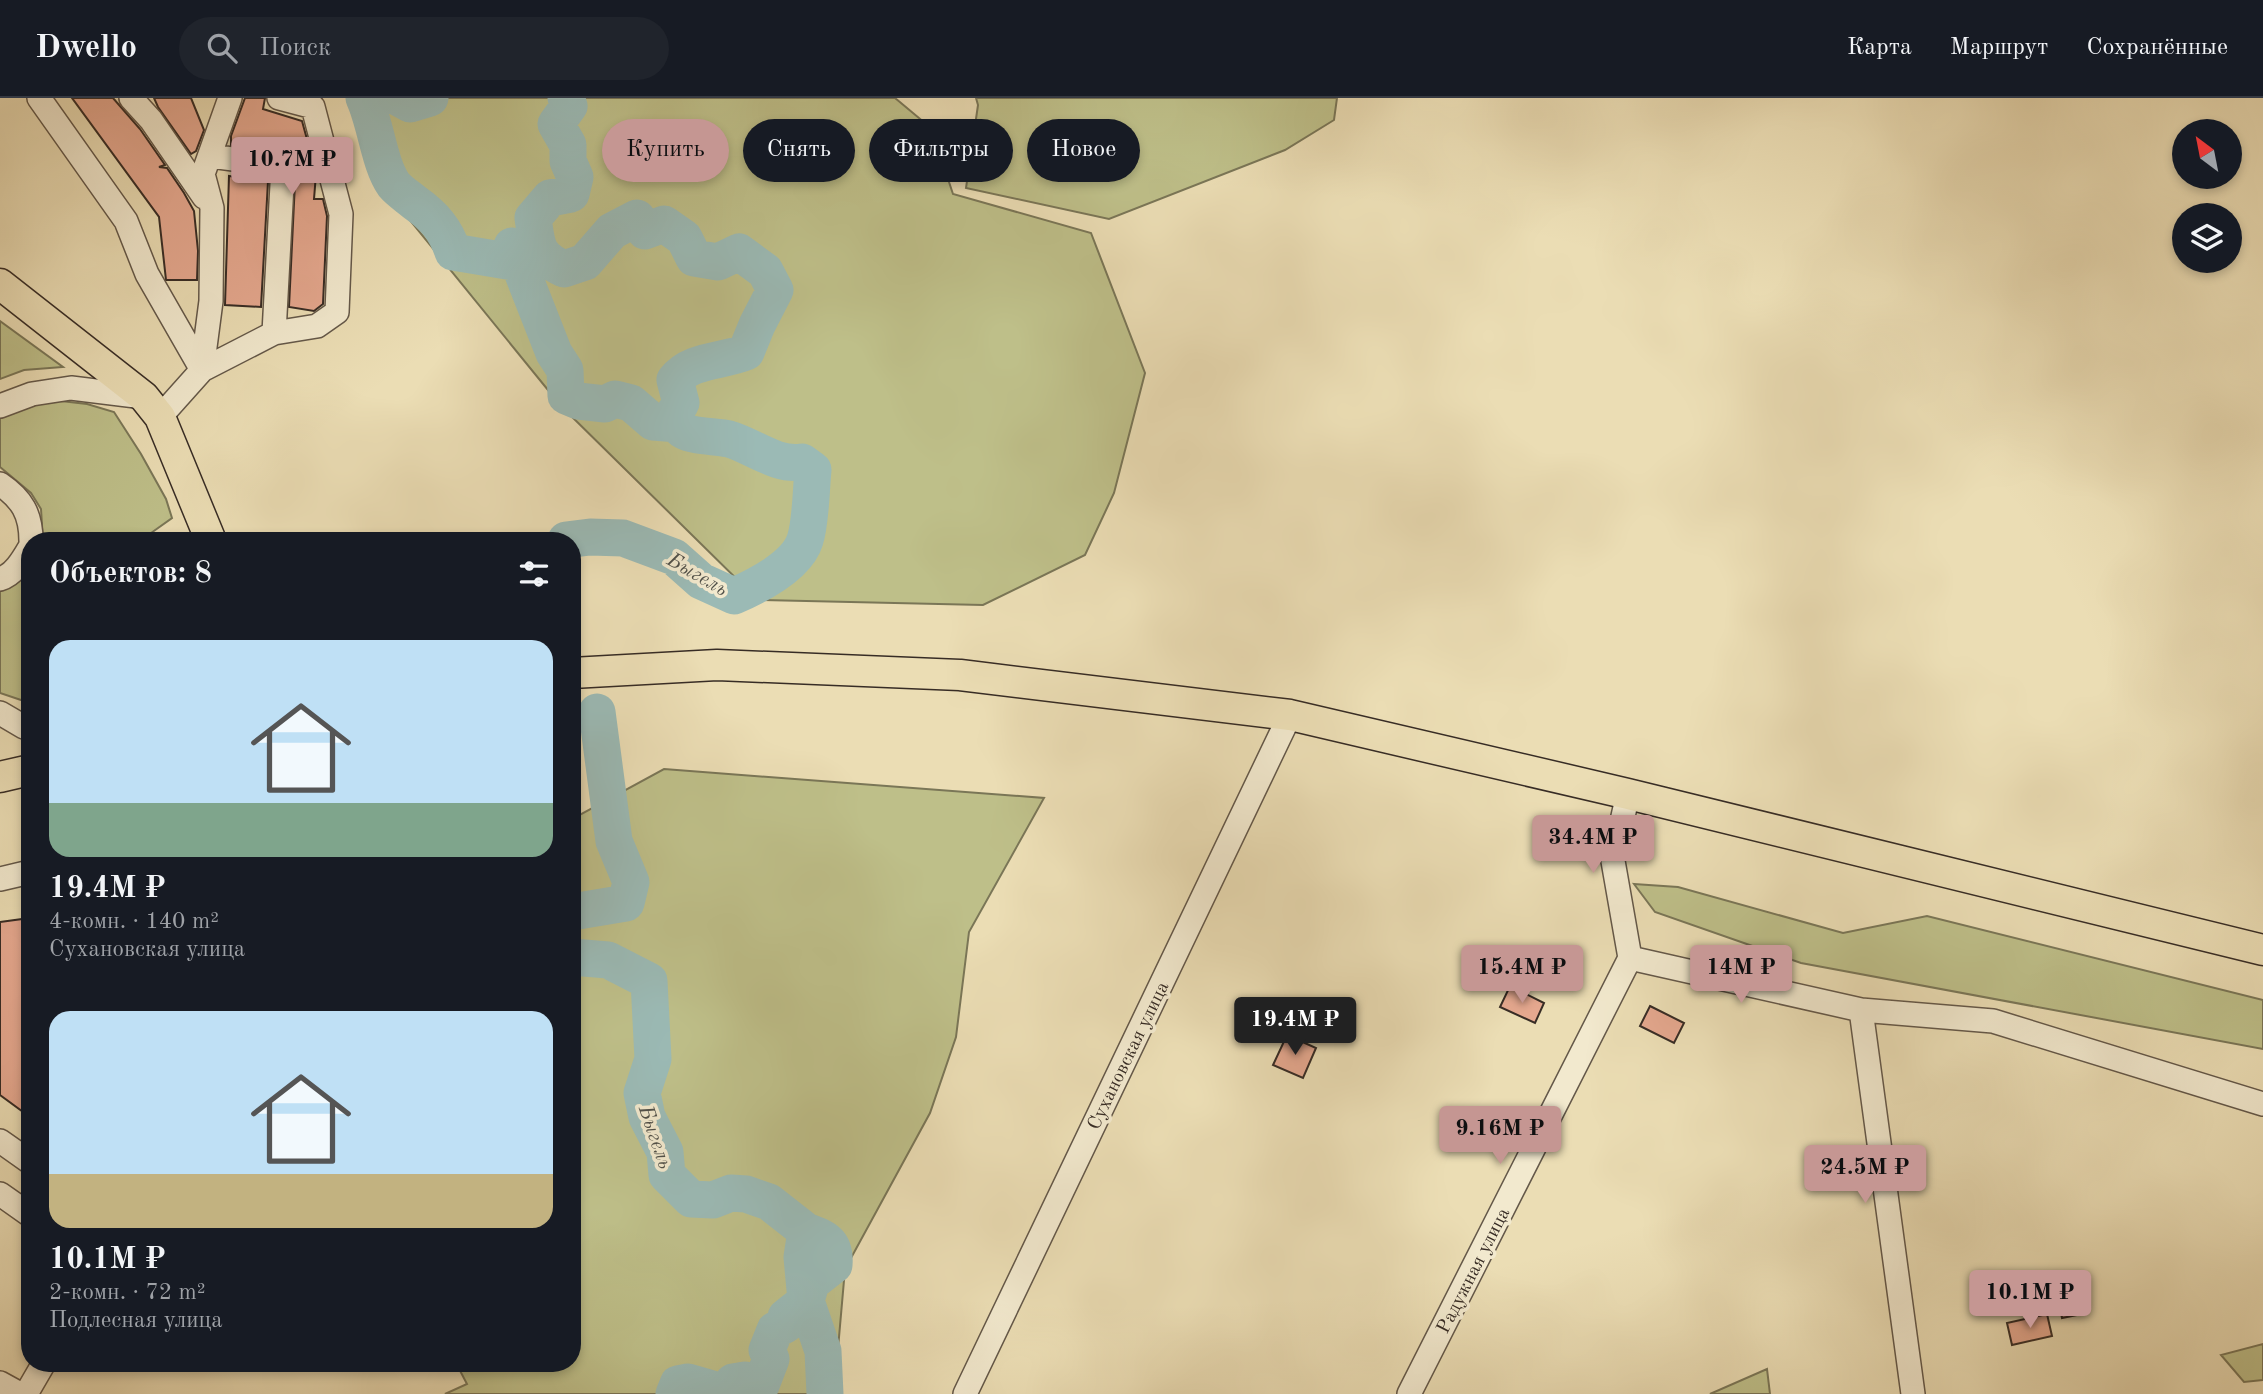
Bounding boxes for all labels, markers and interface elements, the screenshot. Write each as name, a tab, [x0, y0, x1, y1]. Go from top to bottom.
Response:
search box	[179, 17, 669, 80]
icon: search	[203, 29, 241, 67]
text: Dwello	[35, 32, 137, 65]
text: Поиск	[259, 35, 331, 61]
text: Карта	[1847, 36, 1912, 60]
text: Маршрут	[1950, 36, 2048, 60]
text: Сохранённые	[2086, 36, 2228, 60]
chip: Купить	[602, 119, 729, 182]
chip: Снять	[743, 119, 855, 182]
chip: Фильтры	[869, 119, 1013, 182]
chip: Новое	[1027, 119, 1140, 182]
north arrow	[2172, 119, 2242, 189]
map controls	[2172, 119, 2242, 273]
pin: 10.7M ₽	[227, 138, 357, 197]
text: 10.7M ₽	[247, 148, 337, 171]
button: layers	[2172, 203, 2242, 273]
water label: Быгель	[663, 549, 731, 601]
icon: filters	[515, 555, 553, 593]
text: Объектов: 8	[49, 559, 212, 589]
icon: home	[238, 685, 364, 811]
pin: 34.4M ₽	[1528, 816, 1658, 875]
text: 34.4M ₽	[1548, 826, 1638, 849]
text: 19.4M ₽	[49, 874, 166, 904]
text: 4-комн. · 140 m²	[49, 910, 219, 933]
text: Сухановская улица	[49, 938, 245, 961]
pin: 15.4M ₽	[1457, 946, 1587, 1005]
pin: 14M ₽	[1692, 946, 1790, 1005]
text: 15.4M ₽	[1477, 956, 1567, 979]
text: 14M ₽	[1706, 956, 1776, 979]
street label: Сухановская улица	[1085, 979, 1174, 1133]
pin: 19.4M ₽	[1230, 998, 1360, 1057]
text: 19.4M ₽	[1250, 1008, 1340, 1031]
icon: home	[238, 1056, 364, 1182]
water label: Быгель	[634, 1102, 675, 1172]
pin: 9.16M ₽	[1435, 1107, 1565, 1166]
text: 9.16M ₽	[1455, 1117, 1545, 1140]
pin: 24.5M ₽	[1800, 1146, 1930, 1205]
text: 24.5M ₽	[1820, 1156, 1910, 1179]
street label: Радужная улица	[1434, 1205, 1514, 1337]
text: 10.1M ₽	[49, 1245, 166, 1275]
pin: 10.1M ₽	[1965, 1270, 2095, 1330]
text: 2-комн. · 72 m²	[49, 1281, 206, 1304]
text: 10.1M ₽	[1985, 1281, 2075, 1304]
text: Подлесная улица	[49, 1309, 223, 1332]

